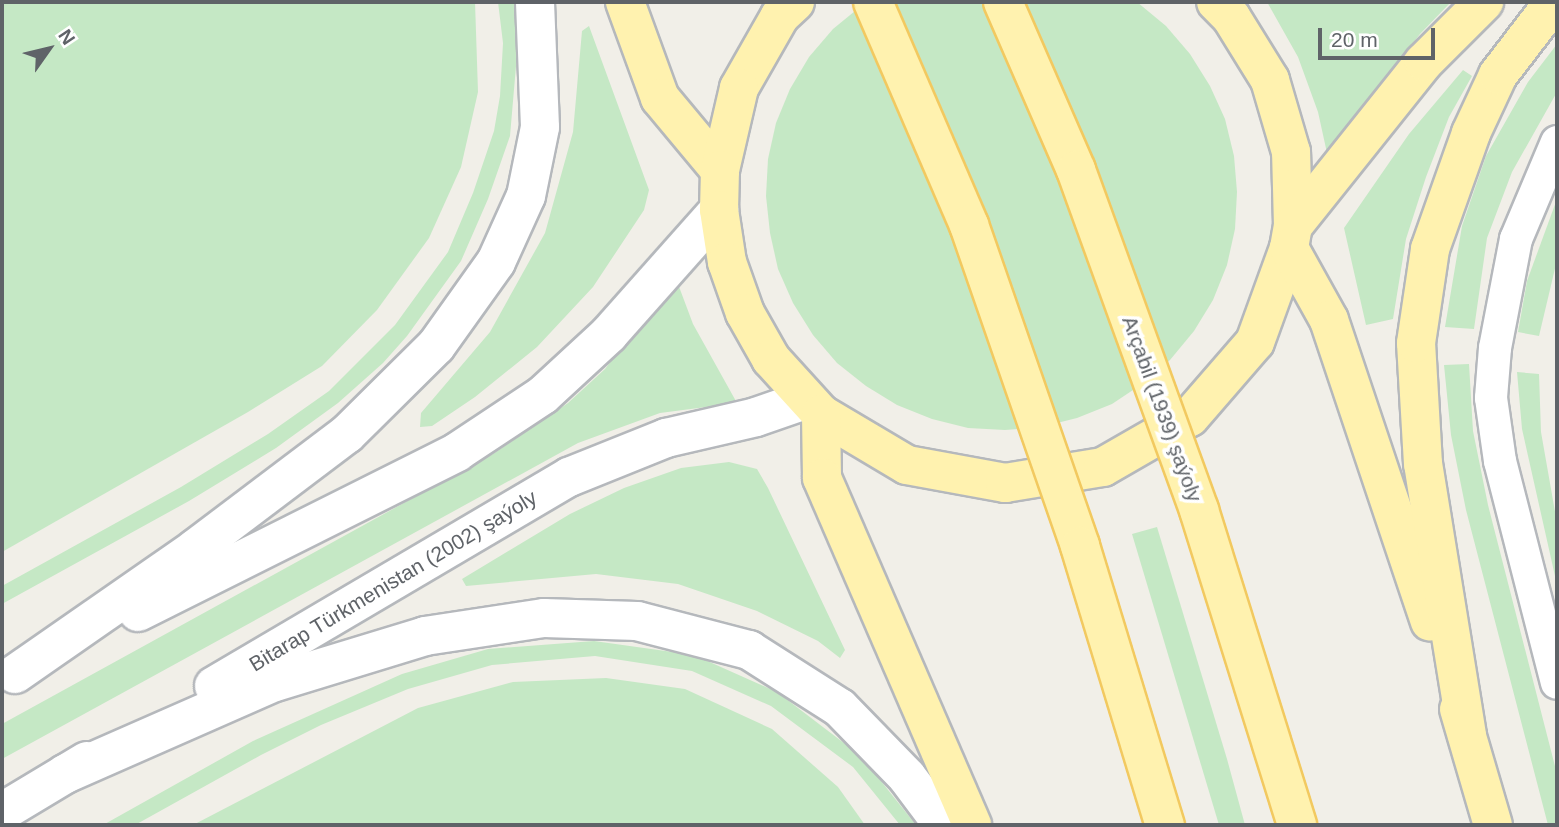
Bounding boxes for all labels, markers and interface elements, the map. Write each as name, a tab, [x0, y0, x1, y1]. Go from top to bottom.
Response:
north arrow	[14, 14, 84, 84]
scale bar	[1321, 14, 1438, 58]
text: N	[54, 25, 79, 49]
text: 20 m	[1331, 28, 1378, 51]
street label: Arçabil (1939) şaýoly	[1117, 313, 1207, 505]
street label: Bitarap Türkmenistan (2002) şaýoly	[244, 485, 542, 677]

